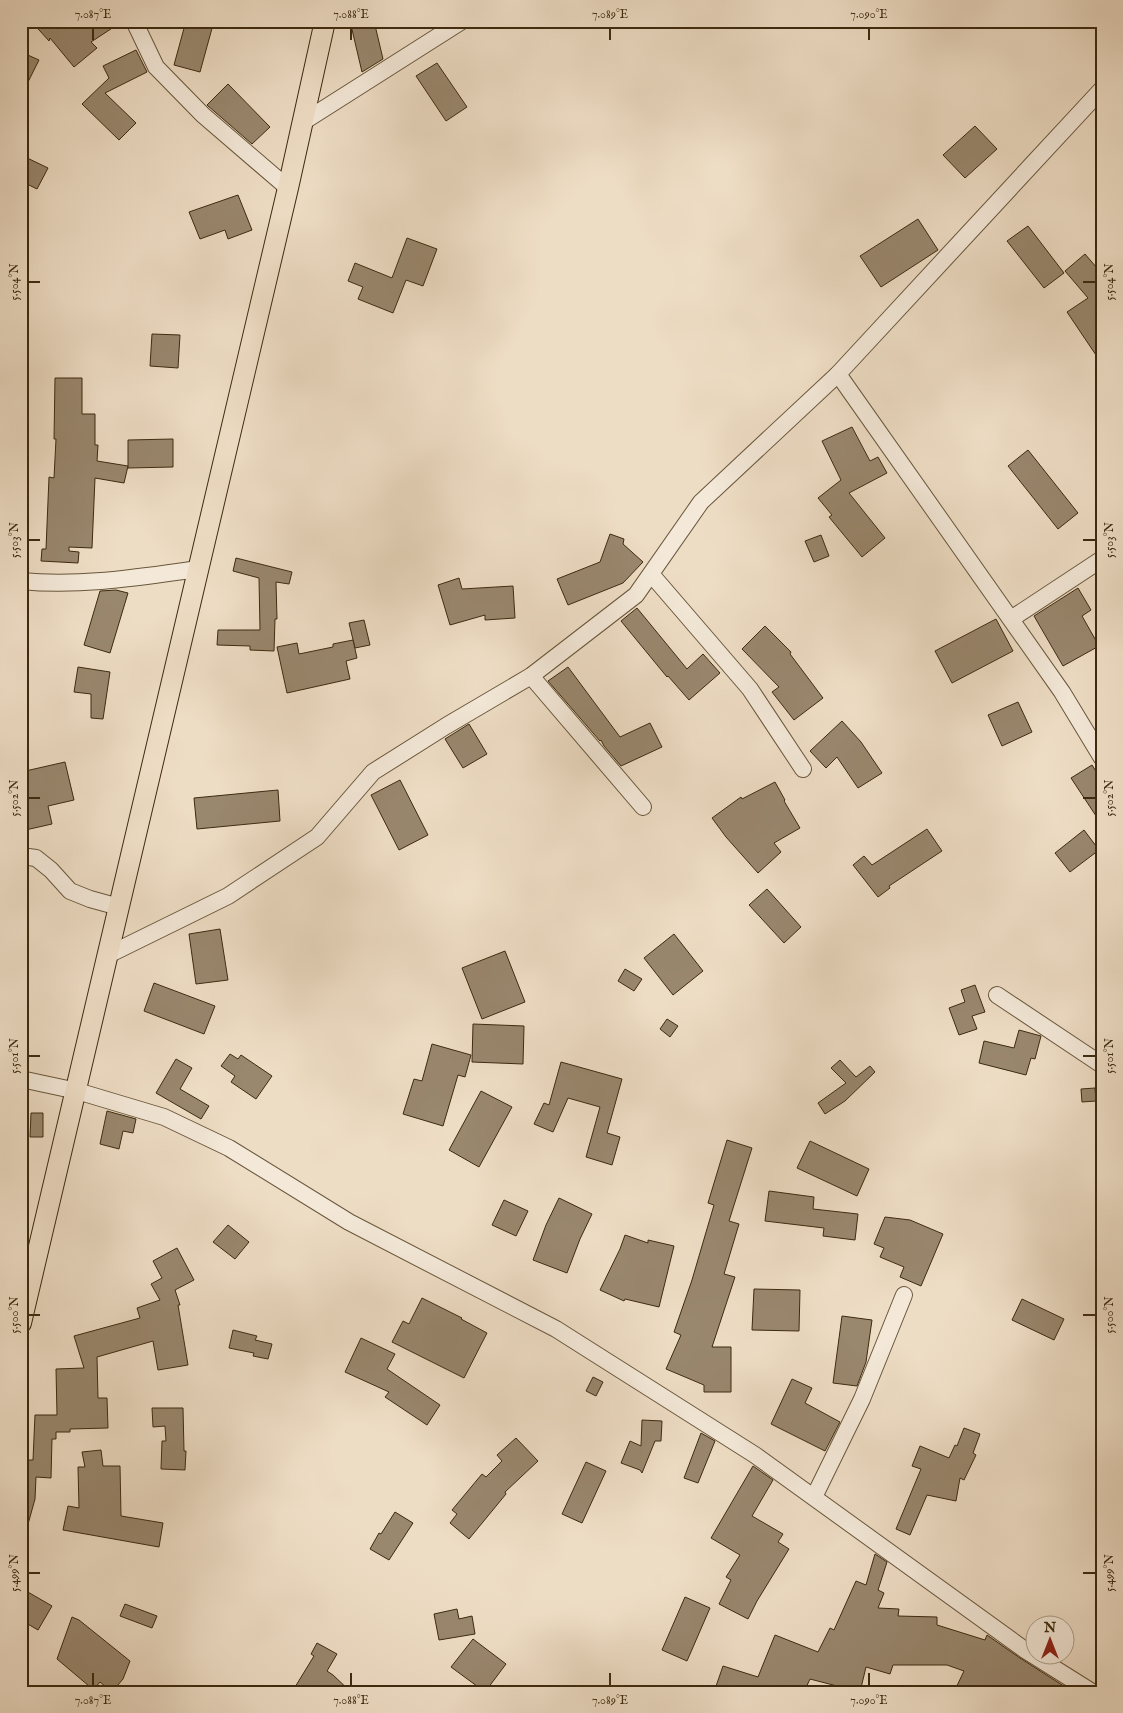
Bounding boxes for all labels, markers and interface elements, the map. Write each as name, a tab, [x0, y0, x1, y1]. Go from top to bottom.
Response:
text: 7.087°E	[75, 7, 111, 22]
text: 7.088°E	[333, 7, 369, 22]
text: 7.089°E	[592, 7, 628, 22]
text: 7.090°E	[850, 7, 888, 22]
text: 5.504°N	[7, 263, 22, 301]
text: 5.504°N	[1102, 263, 1117, 301]
text: 5.503°N	[7, 521, 22, 558]
text: 5.503°N	[1102, 521, 1117, 558]
text: 5.502°N	[7, 779, 22, 816]
text: 5.502°N	[1102, 779, 1117, 816]
text: 5.501°N	[7, 1038, 22, 1074]
text: 5.501°N	[1102, 1038, 1117, 1074]
text: 5.500°N	[7, 1296, 22, 1334]
text: 5.500°N	[1102, 1296, 1117, 1334]
text: 5.499°N	[7, 1554, 22, 1592]
text: 5.499°N	[1102, 1554, 1117, 1592]
north arrow	[1026, 1616, 1076, 1666]
text: N	[1043, 1619, 1056, 1637]
text: 7.087°E	[75, 1693, 111, 1708]
text: 7.088°E	[333, 1693, 369, 1708]
text: 7.089°E	[592, 1693, 628, 1708]
text: 7.090°E	[850, 1693, 888, 1708]

